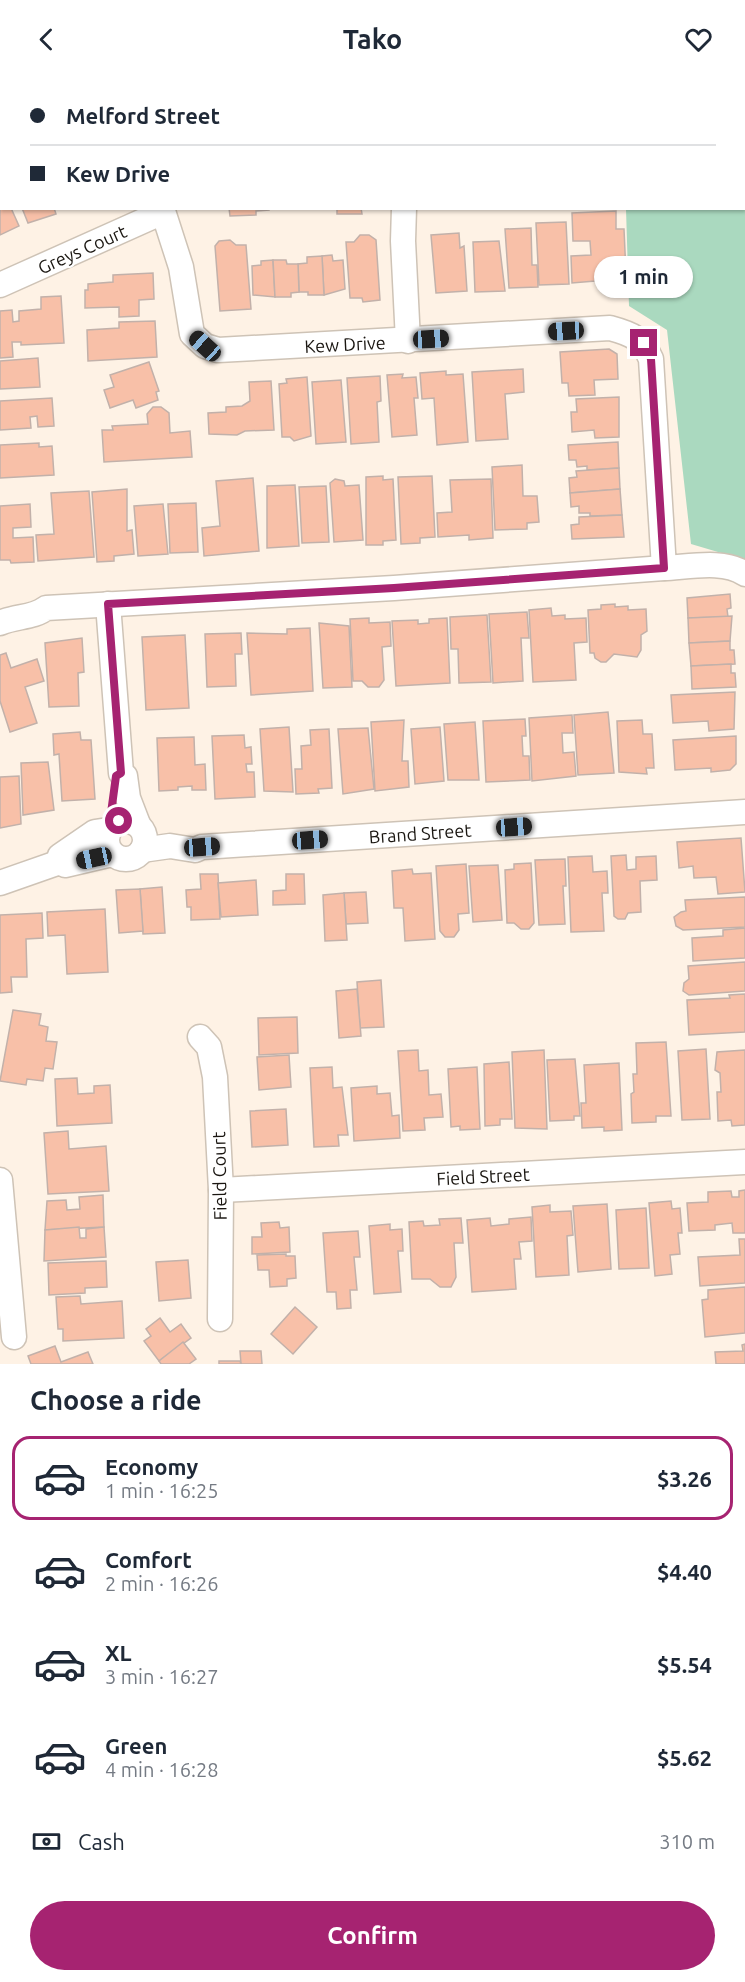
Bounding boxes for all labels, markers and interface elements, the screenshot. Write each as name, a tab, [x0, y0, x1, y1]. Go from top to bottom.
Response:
icon: back	[30, 23, 63, 56]
icon: heart	[682, 23, 715, 56]
text: Tako	[343, 24, 402, 54]
text: Melford Street	[66, 103, 220, 128]
text: Kew Drive	[66, 161, 170, 186]
street label: Greys Court	[35, 221, 129, 277]
callout: 1 min	[594, 256, 694, 298]
text: 1 min	[618, 265, 669, 288]
car	[548, 321, 584, 341]
car	[186, 327, 224, 365]
car	[413, 329, 449, 349]
route end	[630, 329, 657, 356]
street label: Kew Drive	[304, 332, 386, 356]
route start	[105, 807, 132, 834]
car	[495, 817, 533, 837]
street label: Brand Street	[368, 819, 472, 847]
car	[291, 830, 329, 850]
car	[183, 837, 221, 857]
car	[75, 845, 113, 871]
street label: Field Court	[208, 1131, 230, 1221]
street label: Field Street	[436, 1164, 530, 1188]
text: Choose a ride	[30, 1385, 202, 1415]
icon: car	[33, 1451, 87, 1505]
text: Economy	[105, 1454, 198, 1479]
text: $3.26	[657, 1466, 712, 1491]
text: 1 min · 16:25	[105, 1479, 219, 1502]
icon: car	[33, 1544, 87, 1598]
text: Comfort	[105, 1547, 192, 1572]
text: $4.40	[657, 1559, 712, 1584]
text: 2 min · 16:26	[105, 1572, 219, 1595]
icon: car	[33, 1637, 87, 1691]
text: XL	[105, 1640, 132, 1665]
text: $5.54	[657, 1652, 712, 1677]
text: 3 min · 16:27	[105, 1665, 219, 1688]
icon: car	[33, 1730, 87, 1784]
text: Green	[105, 1733, 167, 1758]
text: $5.62	[657, 1745, 712, 1770]
text: 4 min · 16:28	[105, 1758, 219, 1781]
icon: cash	[30, 1825, 63, 1858]
text: Cash	[78, 1829, 125, 1854]
text: 310 m	[659, 1830, 715, 1853]
button: Confirm	[30, 1901, 715, 1970]

